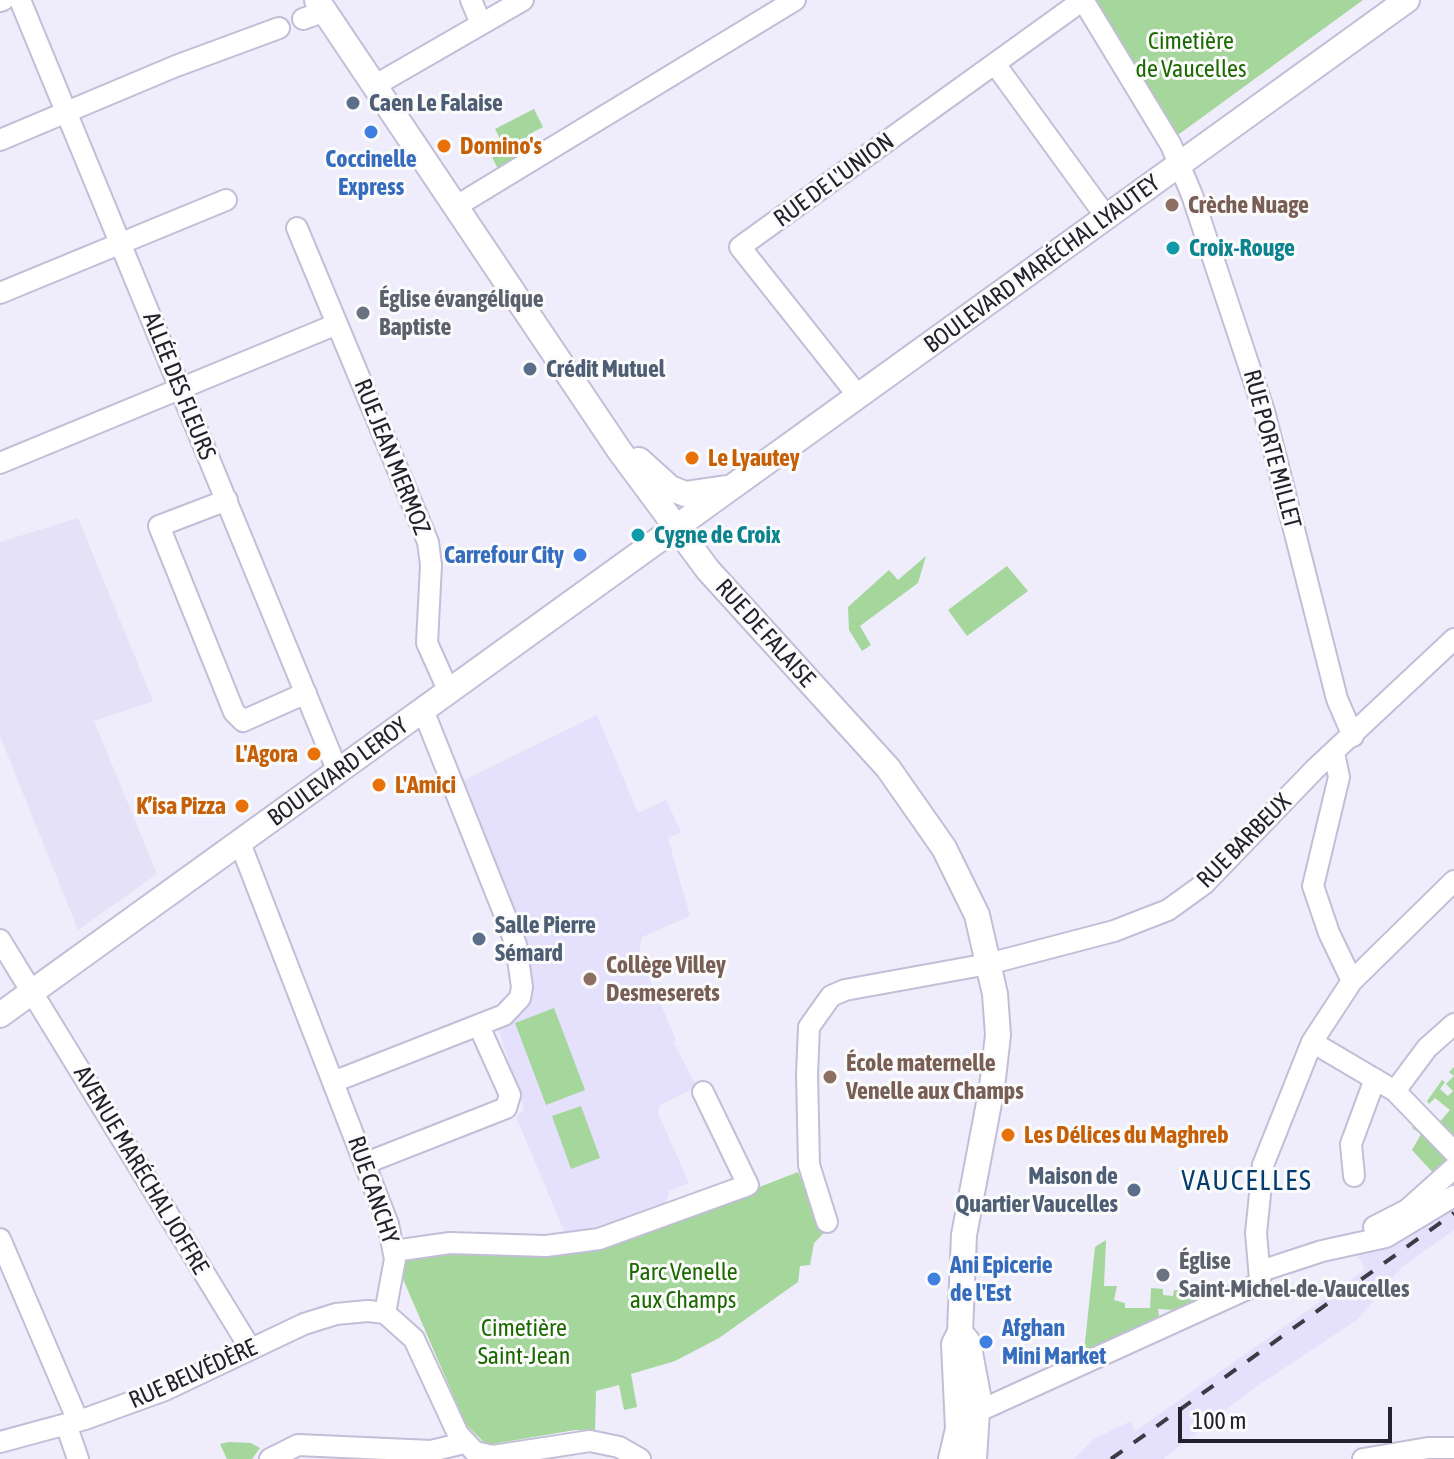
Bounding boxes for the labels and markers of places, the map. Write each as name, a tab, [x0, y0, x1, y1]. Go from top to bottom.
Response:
place label: Caen Le Falaise	[369, 89, 503, 117]
marker: Caen Le Falaise	[344, 94, 362, 112]
marker: Coccinelle Express	[362, 123, 380, 141]
place label: Domino's	[460, 132, 542, 160]
marker: Domino's	[435, 137, 453, 155]
place label: Coccinelle Express	[325, 145, 417, 201]
place label: Crèche Nuage	[1188, 191, 1309, 219]
marker: Crèche Nuage	[1163, 196, 1181, 214]
place label: Croix-Rouge	[1189, 234, 1295, 262]
marker: Croix-Rouge	[1164, 239, 1182, 257]
place label: Église évangélique Baptiste	[379, 285, 544, 341]
marker: Église évangélique Baptiste	[354, 304, 372, 322]
place label: Crédit Mutuel	[546, 355, 665, 383]
marker: Crédit Mutuel	[521, 360, 539, 378]
place label: Le Lyautey	[708, 444, 800, 472]
marker: Le Lyautey	[683, 449, 701, 467]
place label: Cygne de Croix	[654, 521, 781, 549]
marker: Cygne de Croix	[629, 526, 647, 544]
place label: Carrefour City	[444, 541, 564, 569]
marker: Carrefour City	[571, 546, 589, 564]
place label: L'Agora	[235, 740, 298, 768]
marker: L'Agora	[305, 745, 323, 763]
place label: L'Amici	[395, 771, 456, 799]
marker: L'Amici	[370, 776, 388, 794]
place label: K’isa Pizza	[136, 792, 226, 820]
marker: K’isa Pizza	[233, 797, 251, 815]
place label: Salle Pierre Sémard	[495, 911, 596, 967]
marker: Salle Pierre Sémard	[470, 930, 488, 948]
place label: Collège Villey Desmeserets	[606, 951, 726, 1007]
marker: Collège Villey Desmeserets	[581, 970, 599, 988]
place label: École maternelle Venelle aux Champs	[846, 1049, 1024, 1105]
marker: École maternelle Venelle aux Champs	[821, 1068, 839, 1086]
place label: Les Délices du Maghreb	[1024, 1121, 1229, 1149]
marker: Les Délices du Maghreb	[999, 1126, 1017, 1144]
place label: Maison de Quartier Vaucelles	[955, 1162, 1118, 1218]
marker: Maison de Quartier Vaucelles	[1125, 1181, 1143, 1199]
place label: Église Saint-Michel-de-Vaucelles	[1179, 1247, 1409, 1303]
place label: Ani Epicerie de l'Est	[950, 1251, 1053, 1307]
marker: Église Saint-Michel-de-Vaucelles	[1154, 1266, 1172, 1284]
marker: Ani Epicerie de l'Est	[925, 1270, 943, 1288]
place label: Afghan Mini Market	[1002, 1314, 1106, 1370]
marker: Afghan Mini Market	[977, 1333, 995, 1351]

